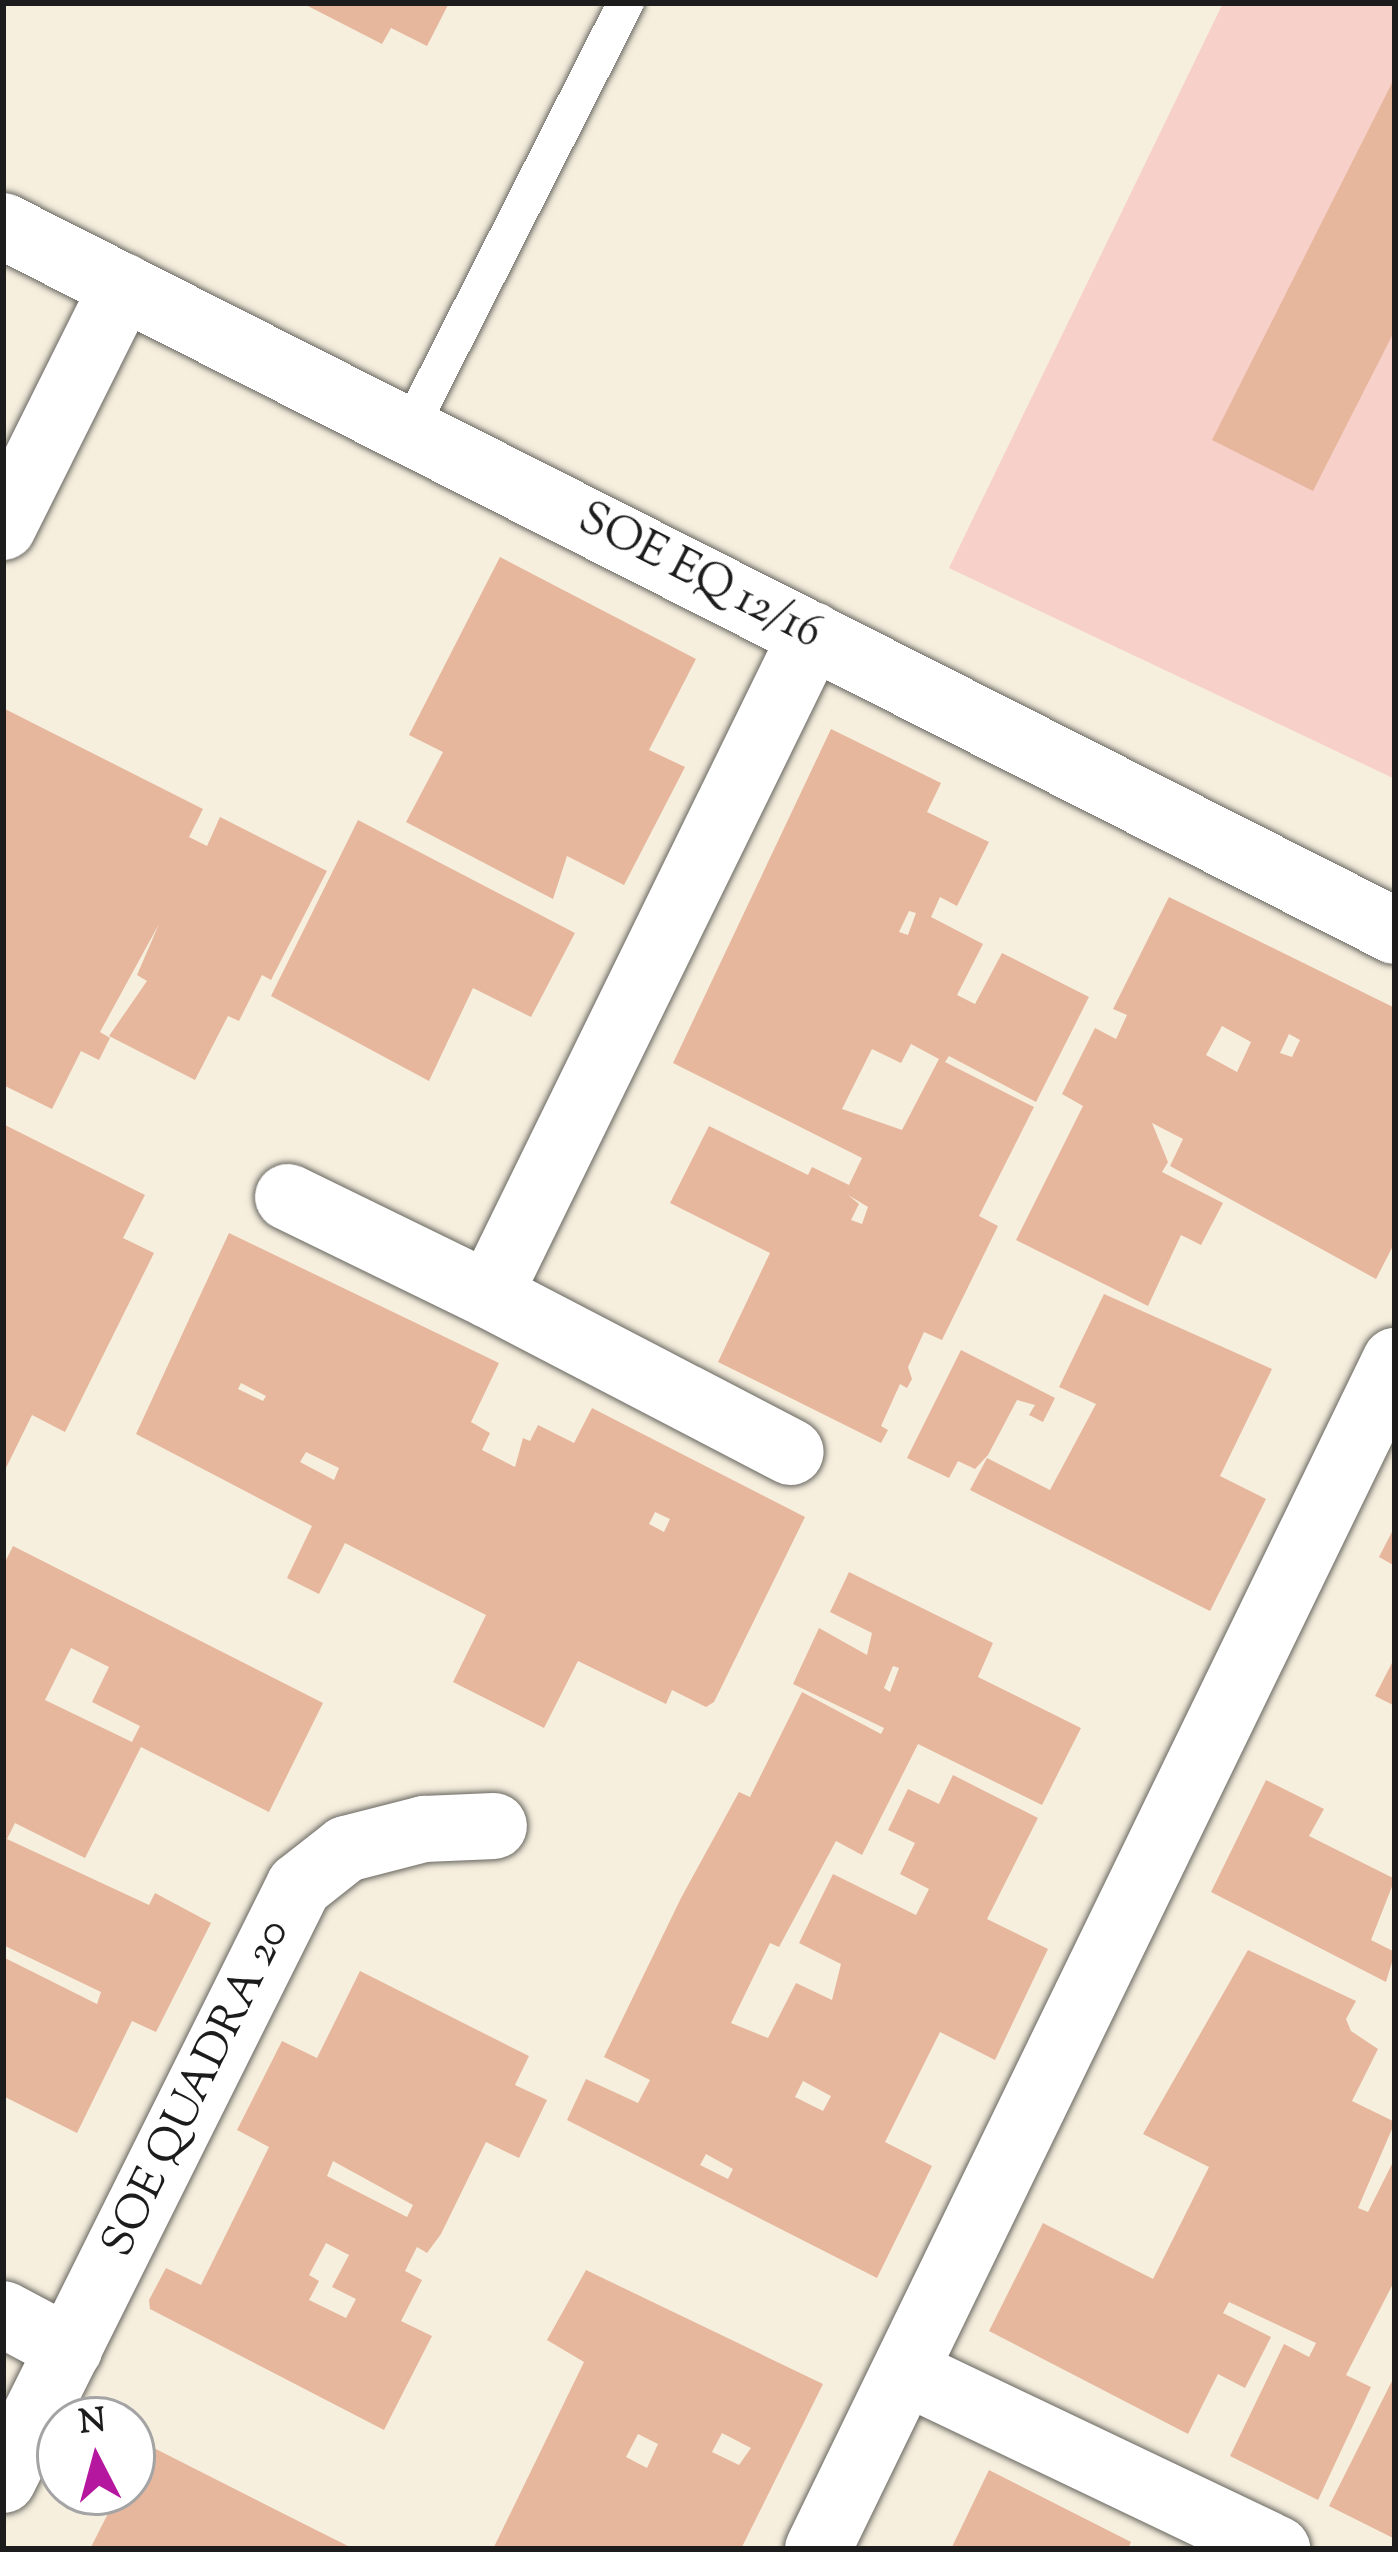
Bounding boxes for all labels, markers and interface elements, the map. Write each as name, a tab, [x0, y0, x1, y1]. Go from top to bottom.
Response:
street label: SOE EQ 12/16	[568, 494, 830, 662]
street label: SOE QUADRA 20	[93, 1911, 303, 2267]
north arrow	[36, 2396, 156, 2516]
text: N	[77, 2398, 108, 2448]

